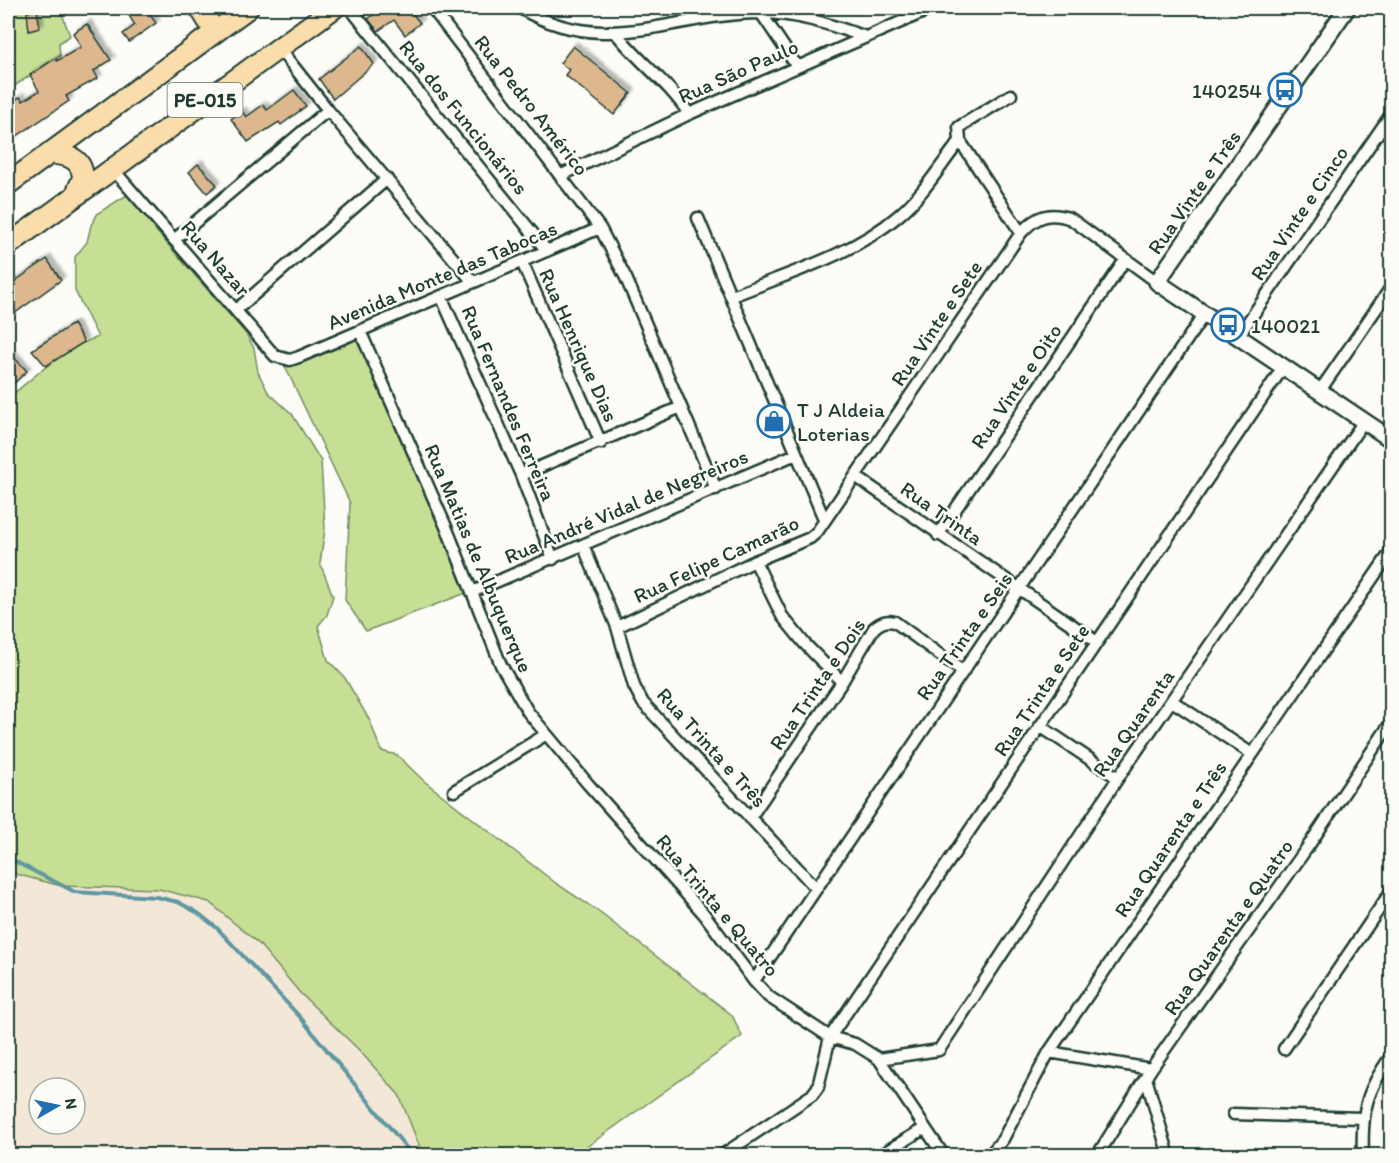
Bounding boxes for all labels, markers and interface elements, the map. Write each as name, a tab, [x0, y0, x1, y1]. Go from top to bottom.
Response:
street label: Rua Pedro Américo	[469, 30, 595, 180]
street label: Rua São Paulo	[674, 33, 802, 109]
street label: Rua dos Funcionários	[394, 35, 534, 199]
bus stop icon: 140254	[1267, 72, 1303, 108]
place label: 140254	[1192, 78, 1262, 103]
road number: PE-015	[168, 83, 242, 117]
street label: Rua Vinte e Três	[1142, 125, 1246, 259]
street label: Rua Vinte e Cinco	[1245, 141, 1353, 285]
street label: Rua Nazar	[176, 215, 256, 301]
street label: Avenida Monte das Tabocas	[323, 215, 561, 335]
street label: Rua Vinte e Sete	[885, 255, 987, 391]
street label: Rua Henrique Dias	[534, 264, 624, 426]
street label: Rua Fernandes Ferreira	[456, 301, 562, 505]
bus stop icon: 140021	[1210, 307, 1246, 343]
place label: 140021	[1251, 313, 1320, 338]
street label: Rua Vinte e Oito	[965, 319, 1067, 453]
place label: T J Aldeia Loterias	[797, 397, 885, 446]
shop icon: T J Aldeia Loterias	[756, 403, 792, 439]
street label: Rua Matias de Albuquerque	[419, 440, 539, 676]
street label: Rua André Vidal de Negreiros	[500, 443, 752, 569]
street label: Rua Trinta	[896, 476, 988, 550]
street label: Rua Felipe Camarão	[629, 510, 803, 608]
street label: Rua Trinta e Seis	[910, 567, 1018, 705]
street label: Rua Trinta e Dois	[764, 613, 870, 755]
street label: Rua Trinta e Sete	[988, 619, 1094, 761]
street label: Rua Quarenta	[1087, 664, 1179, 782]
street label: Rua Trinta e Três	[652, 682, 772, 812]
street label: Rua Quarenta e Três	[1108, 756, 1232, 922]
street label: Rua Trinta e Quatro	[651, 829, 785, 981]
street label: Rua Quarenta e Quatro	[1158, 834, 1298, 1020]
north arrow	[27, 1076, 87, 1136]
text: N	[61, 1097, 82, 1111]

